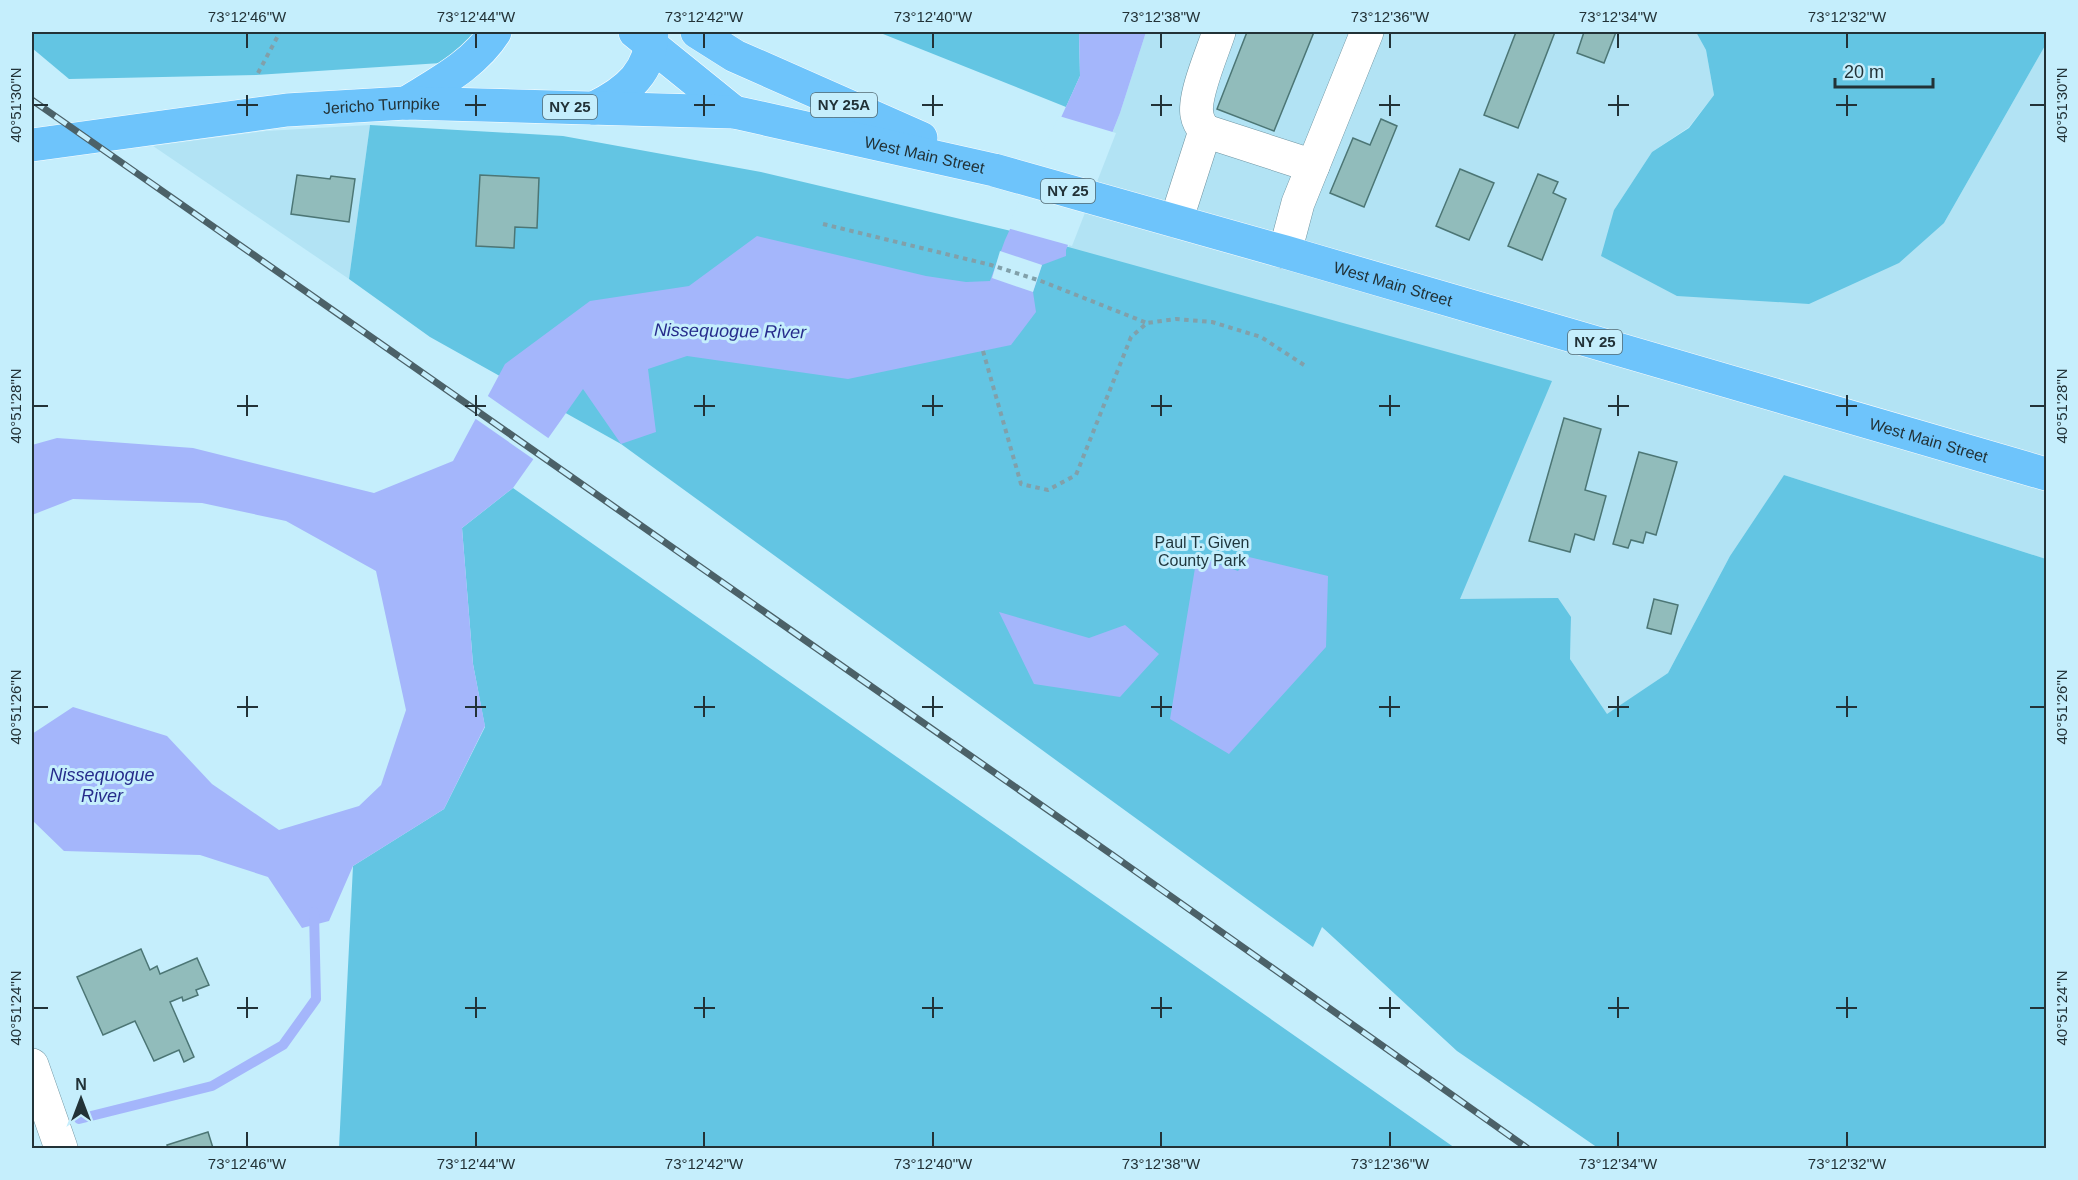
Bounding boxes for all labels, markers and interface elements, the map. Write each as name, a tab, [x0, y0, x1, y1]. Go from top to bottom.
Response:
text: 73°12'46"W	[208, 8, 287, 25]
text: 73°12'44"W	[437, 8, 516, 25]
text: 73°12'42"W	[665, 8, 744, 25]
text: 73°12'40"W	[894, 8, 973, 25]
text: 73°12'38"W	[1122, 8, 1201, 25]
text: 73°12'36"W	[1351, 8, 1430, 25]
text: 73°12'34"W	[1579, 8, 1658, 25]
text: 73°12'32"W	[1808, 8, 1887, 25]
scale bar	[1835, 51, 1932, 89]
text: 20 m	[1844, 62, 1884, 82]
text: 40°51'30"N	[7, 67, 24, 143]
text: 40°51'30"N	[2053, 67, 2070, 143]
road number: NY 25A	[811, 93, 877, 117]
street label: Jericho Turnpike	[322, 95, 440, 117]
road number: NY 25	[543, 95, 597, 119]
street label: West Main Street	[863, 133, 987, 177]
road number: NY 25	[1041, 179, 1095, 203]
street label: West Main Street	[1332, 259, 1455, 309]
water label: Nissequogue River	[654, 320, 807, 342]
road number: NY 25	[1568, 330, 1622, 354]
text: 40°51'28"N	[7, 368, 24, 444]
text: 40°51'28"N	[2053, 368, 2070, 444]
street label: West Main Street	[1867, 415, 1990, 466]
park label: Paul T. Given County Park	[1155, 534, 1249, 569]
text: 40°51'26"N	[7, 669, 24, 745]
text: 40°51'26"N	[2053, 669, 2070, 745]
water label: Nissequogue River	[49, 765, 155, 806]
text: 40°51'24"N	[7, 970, 24, 1046]
text: 40°51'24"N	[2053, 970, 2070, 1046]
north arrow	[51, 1069, 111, 1129]
text: N	[75, 1076, 87, 1093]
text: 73°12'46"W	[208, 1155, 287, 1172]
text: 73°12'44"W	[437, 1155, 516, 1172]
text: 73°12'42"W	[665, 1155, 744, 1172]
text: 73°12'40"W	[894, 1155, 973, 1172]
text: 73°12'38"W	[1122, 1155, 1201, 1172]
text: 73°12'36"W	[1351, 1155, 1430, 1172]
text: 73°12'34"W	[1579, 1155, 1658, 1172]
text: 73°12'32"W	[1808, 1155, 1887, 1172]

